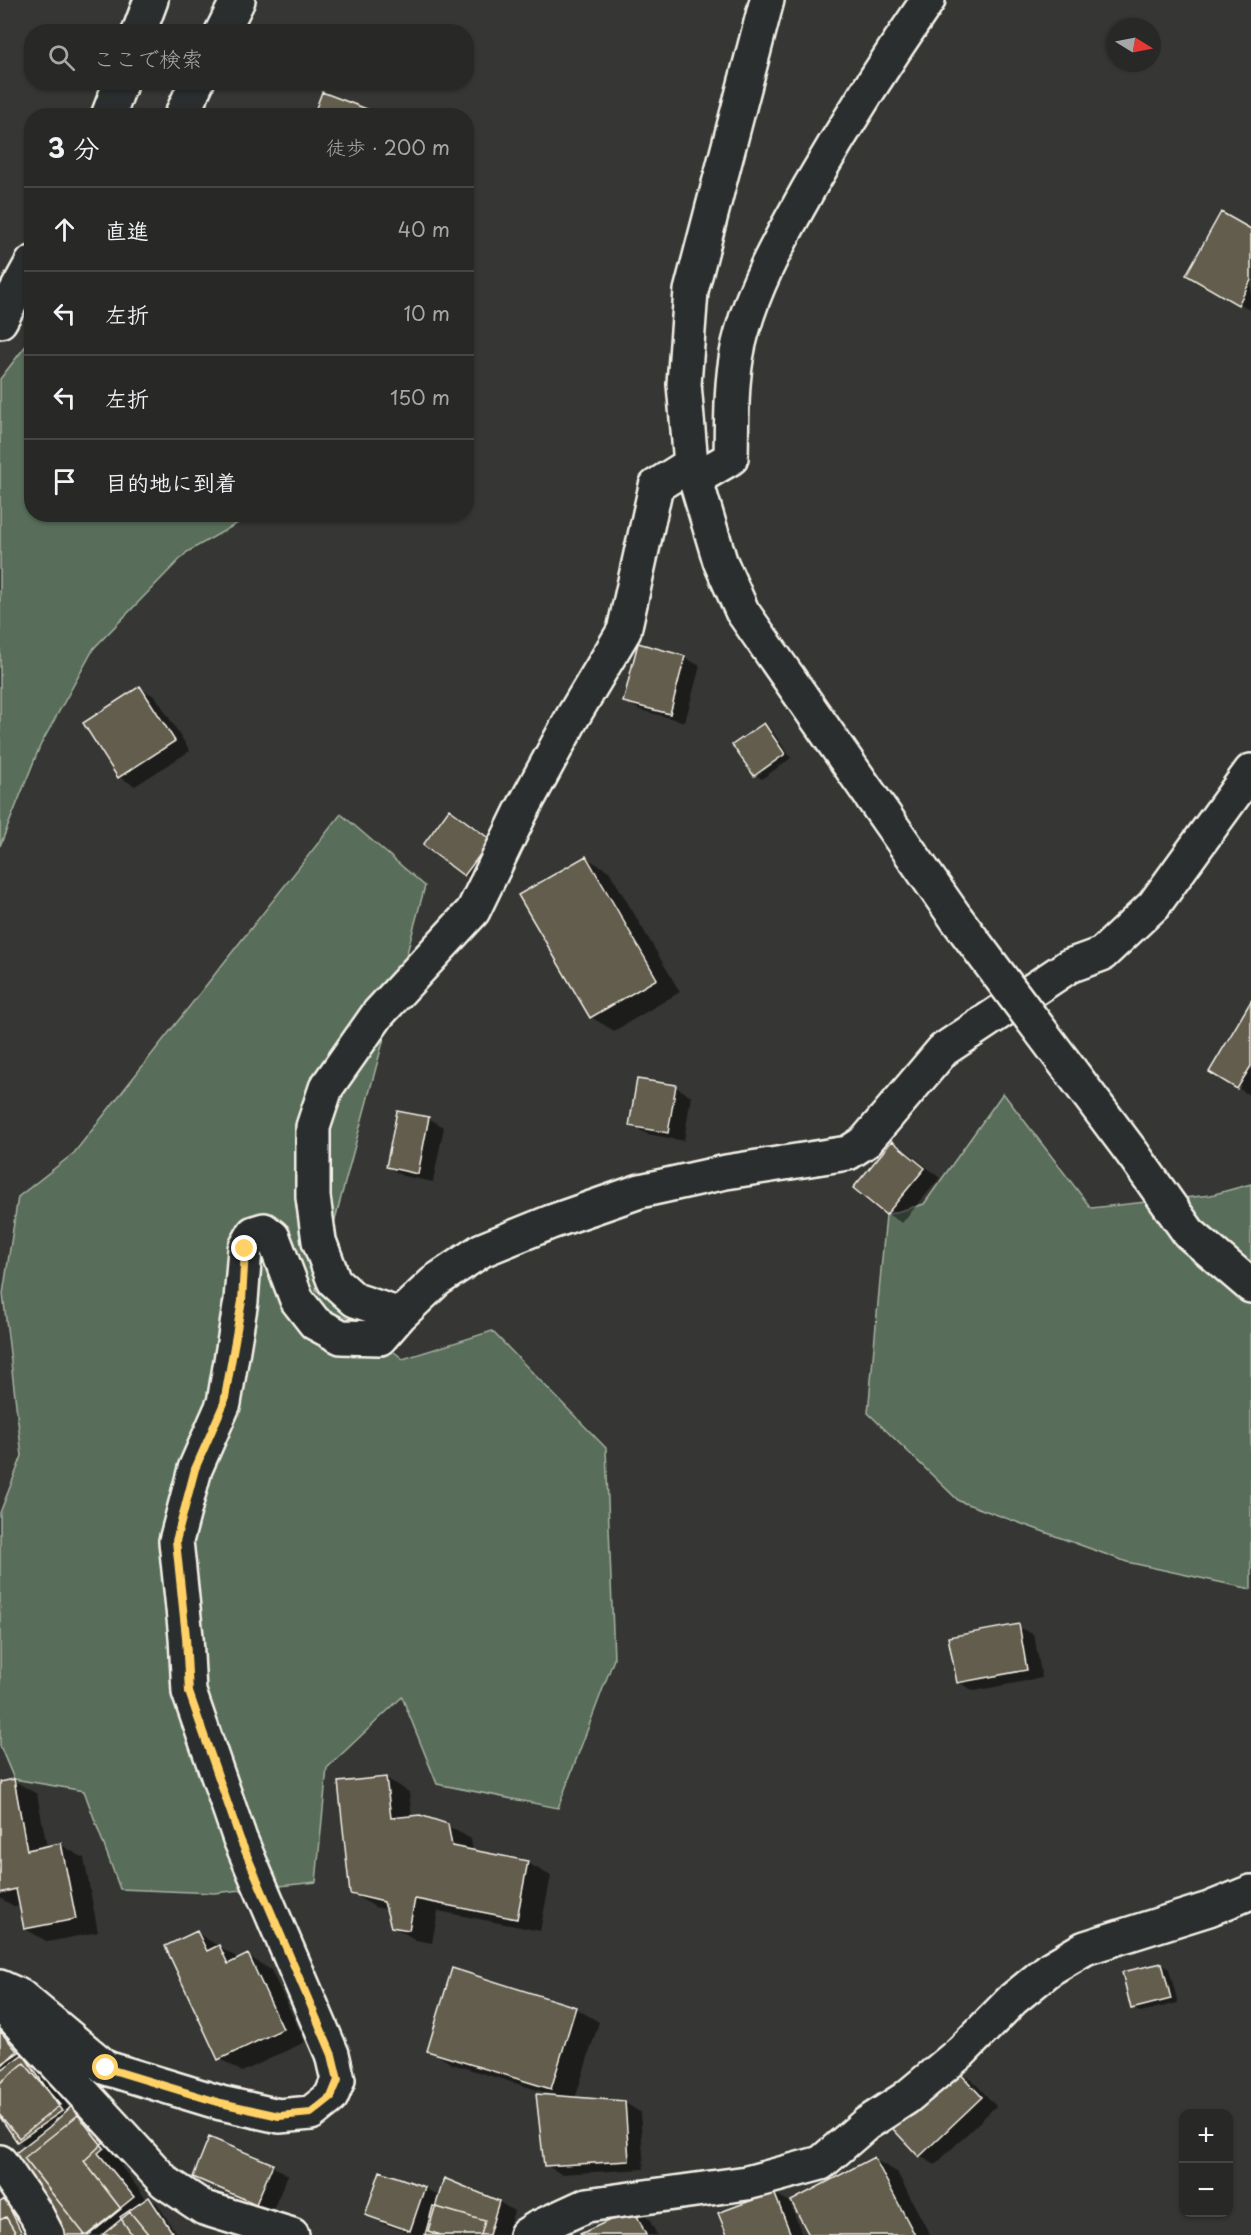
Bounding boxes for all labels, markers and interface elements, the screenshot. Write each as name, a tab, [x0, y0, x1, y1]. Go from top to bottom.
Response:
north arrow	[1107, 18, 1161, 72]
search box	[24, 24, 474, 90]
icon: search	[45, 41, 78, 74]
text: ここで検索	[93, 41, 203, 74]
text: 3 分	[48, 128, 99, 167]
text: 徒歩 · 200 m	[326, 132, 450, 162]
icon: ahead	[48, 213, 81, 246]
text: 直進	[105, 213, 149, 246]
text: 40 m	[398, 214, 450, 244]
icon: left	[48, 297, 81, 330]
text: 左折	[105, 297, 149, 330]
text: 10 m	[403, 298, 450, 328]
icon: left	[48, 381, 81, 414]
text: 左折	[105, 381, 149, 414]
text: 150 m	[390, 382, 450, 412]
icon: arrive	[48, 465, 81, 498]
text: 目的地に到着	[105, 465, 237, 498]
route end	[231, 1235, 257, 1261]
route start	[92, 2054, 118, 2080]
map controls	[1179, 2109, 1233, 2217]
button: +	[1179, 2109, 1233, 2163]
button: −	[1179, 2163, 1233, 2217]

